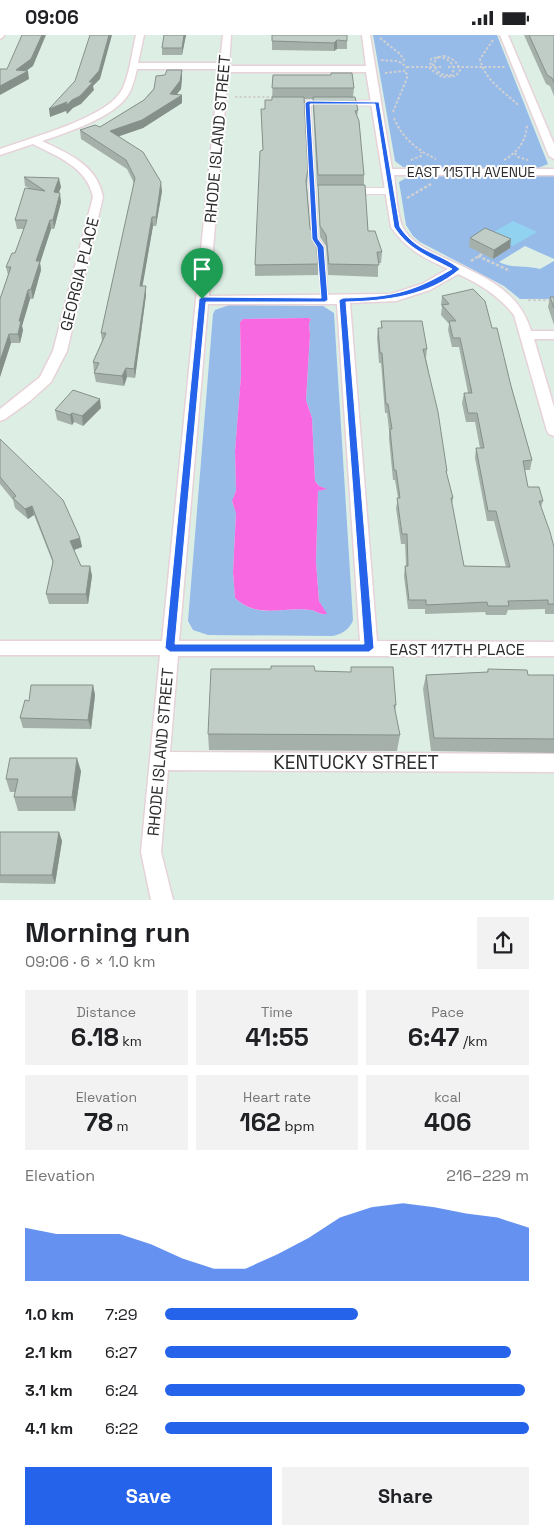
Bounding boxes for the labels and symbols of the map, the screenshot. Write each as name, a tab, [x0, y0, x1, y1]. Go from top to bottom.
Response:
street label: RHODE ISLAND STREET	[200, 54, 235, 224]
street label: EAST 115TH AVENUE	[407, 163, 535, 181]
street label: GEORGIA PLACE	[55, 215, 104, 333]
pin	[181, 248, 223, 299]
street label: EAST 117TH PLACE	[389, 639, 525, 660]
street label: RHODE ISLAND STREET	[143, 667, 178, 837]
street label: KENTUCKY STREET	[273, 750, 439, 775]

